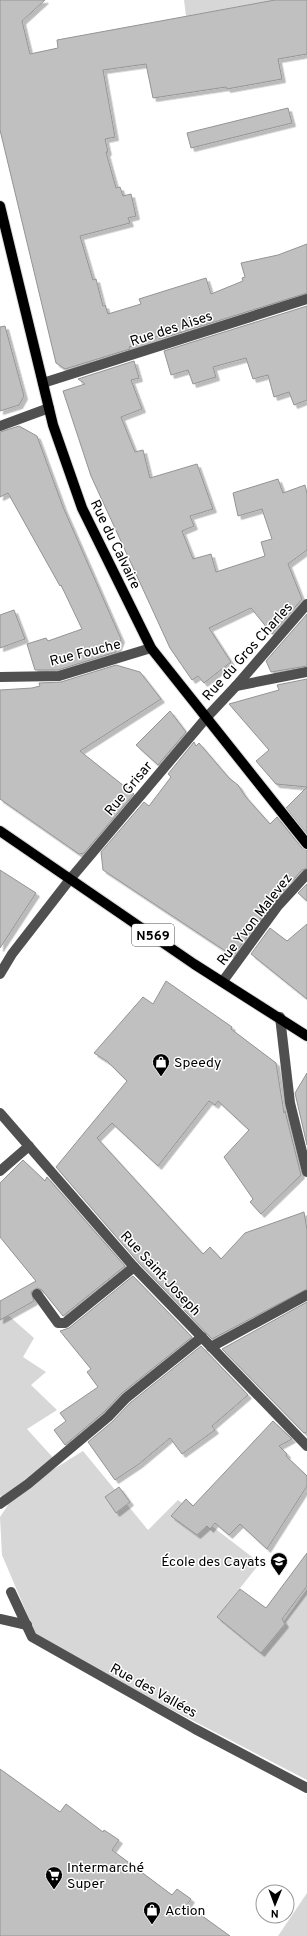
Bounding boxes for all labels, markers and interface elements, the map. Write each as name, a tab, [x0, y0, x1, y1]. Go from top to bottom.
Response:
street label: Rue des Aises	[128, 308, 215, 351]
street label: Rue du Calvaire	[86, 497, 144, 592]
street label: Rue du Gros Charles	[199, 599, 297, 705]
street label: Rue Fouche	[48, 636, 123, 671]
street label: Rue Grisar	[102, 758, 157, 820]
street label: Rue Yvon Malevez	[214, 870, 296, 969]
road number: N569	[132, 924, 174, 946]
shop icon: Speedy	[151, 1052, 171, 1077]
place label: Speedy	[174, 1055, 221, 1072]
street label: Rue Saint-Joseph	[116, 1228, 204, 1320]
school or university icon: École des Cayats	[269, 1551, 289, 1576]
place label: École des Cayats	[161, 1553, 266, 1571]
street label: Rue des Vallées	[107, 1660, 200, 1722]
place label: Intermarché Super	[67, 1860, 144, 1893]
supermarket icon: Intermarché Super	[44, 1865, 64, 1890]
north arrow	[255, 1884, 295, 1924]
shop icon: Action	[142, 1900, 162, 1925]
place label: Action	[165, 1903, 205, 1920]
text: N	[271, 1906, 279, 1920]

